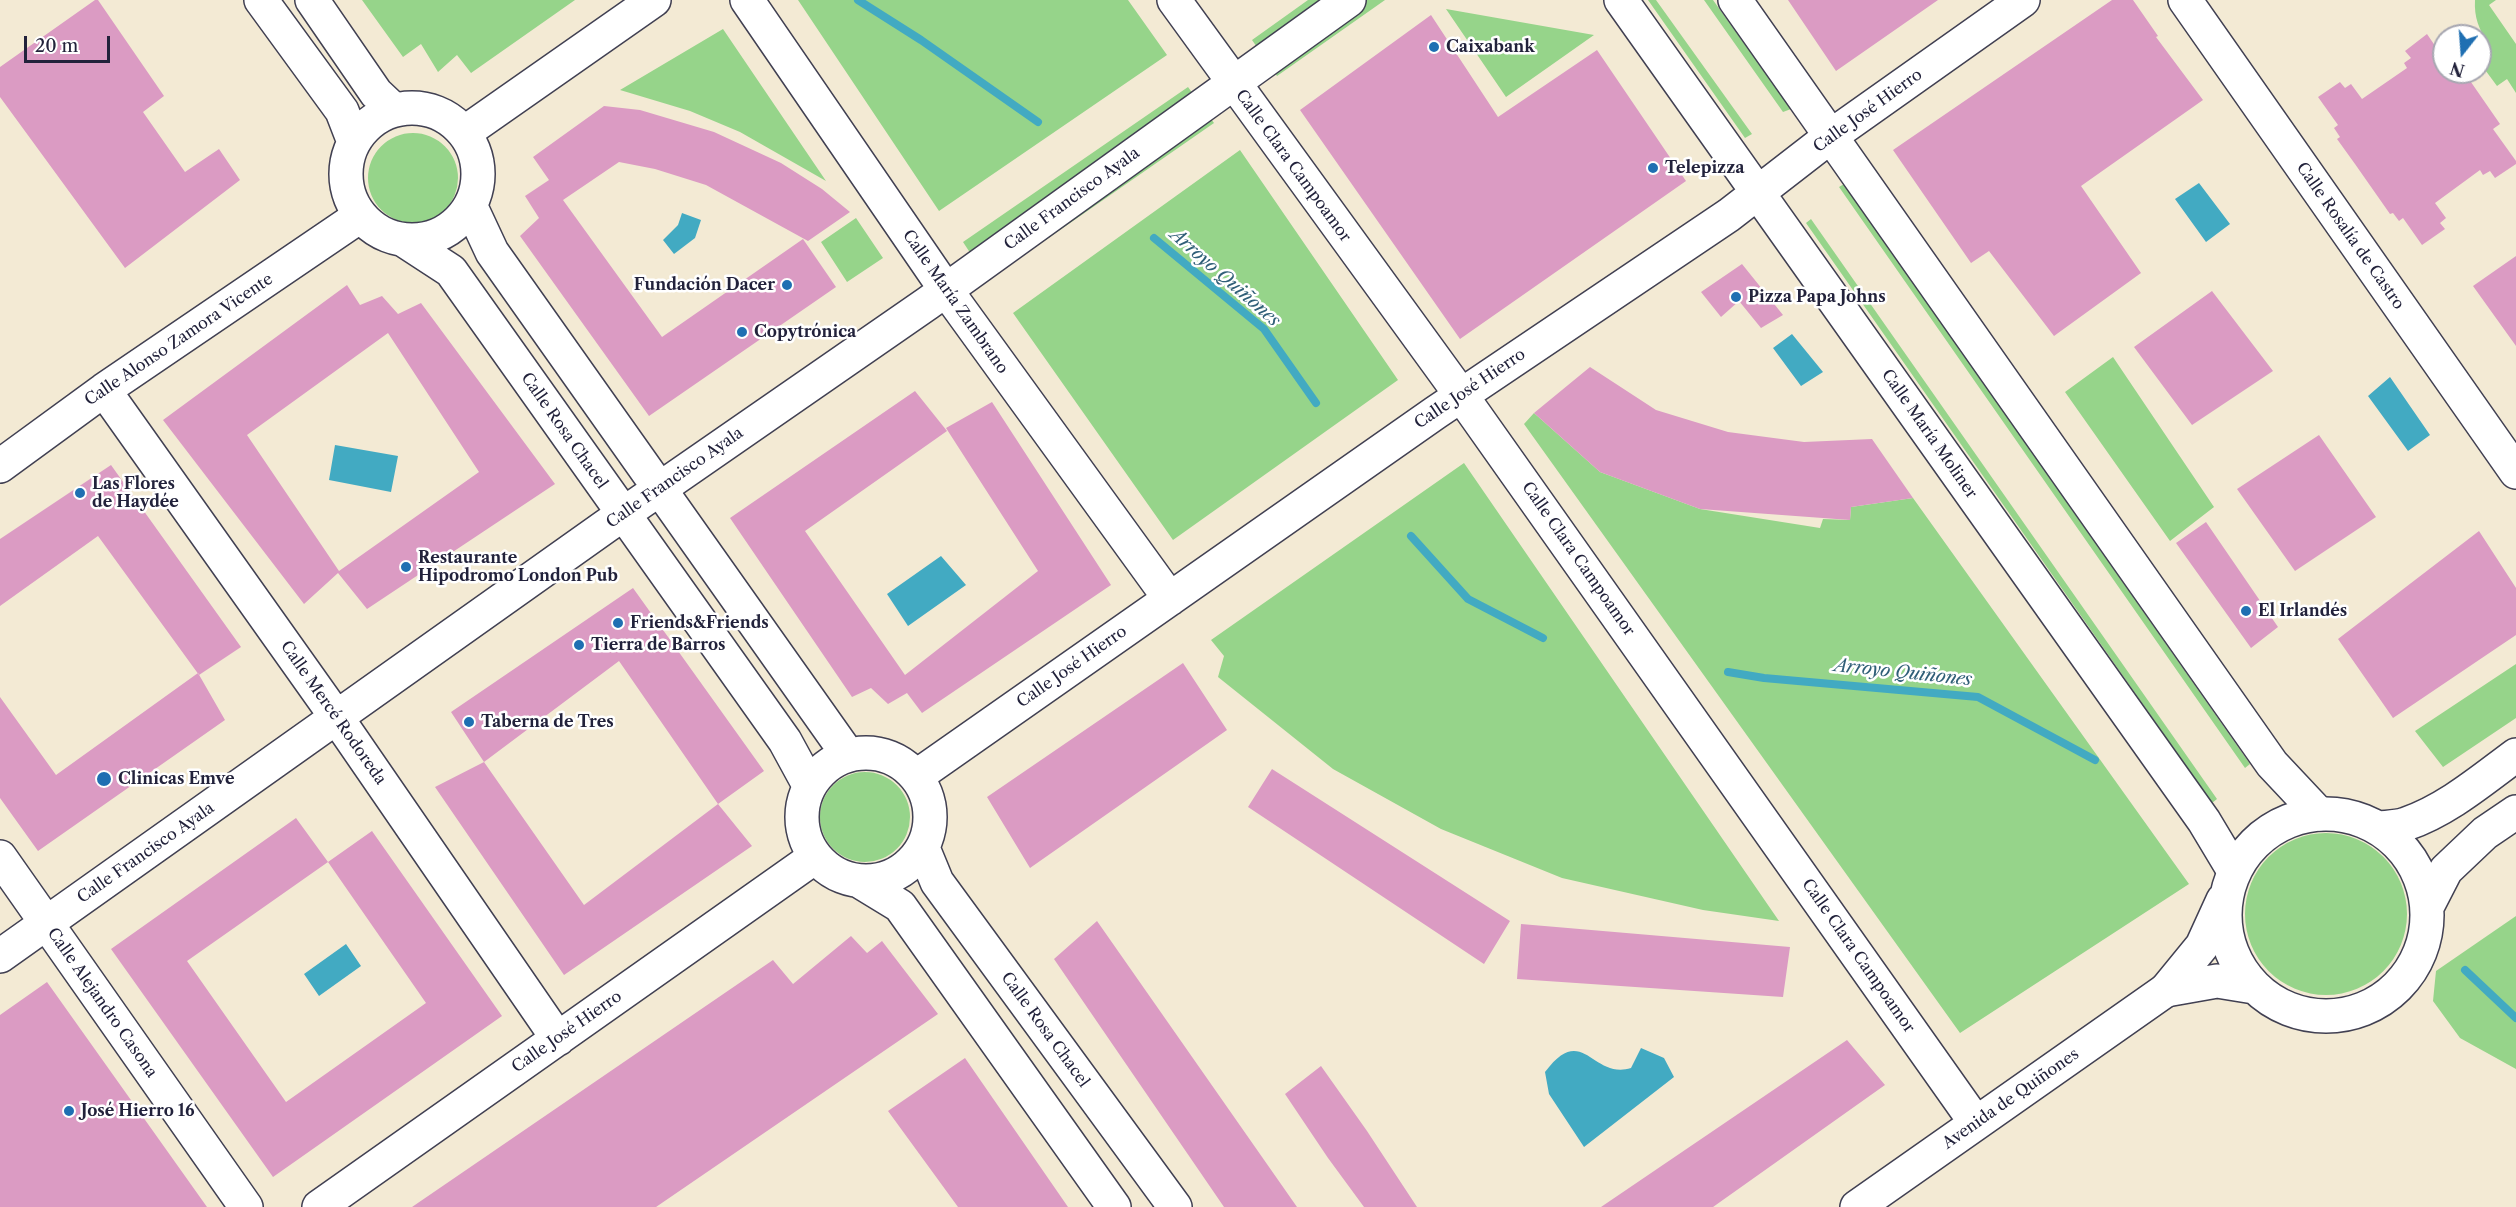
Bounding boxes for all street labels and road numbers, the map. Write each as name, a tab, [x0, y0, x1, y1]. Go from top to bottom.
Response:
street label: Calle José Hierro	[1810, 65, 1926, 157]
street label: Calle Clara Campoamor	[1231, 86, 1355, 246]
street label: Calle Francisco Ayala	[1001, 143, 1143, 255]
street label: Calle Rosalía de Castro	[2292, 159, 2408, 313]
street label: Calle María Zambrano	[898, 226, 1012, 378]
street label: Calle Alonso Zamora Vicente	[81, 270, 277, 410]
street label: Calle José Hierro	[1411, 345, 1529, 433]
street label: Calle María Moliner	[1877, 366, 1981, 502]
street label: Calle Rosa Chacel	[517, 369, 611, 493]
street label: Calle Francisco Ayala	[603, 423, 747, 533]
street label: Calle Clara Campoamor	[1517, 478, 1639, 640]
street label: Calle José Hierro	[1013, 622, 1131, 712]
street label: Calle Mercé Rodoreda	[276, 637, 390, 789]
street label: Calle Francisco Ayala	[74, 798, 218, 908]
street label: Calle Clara Campoamor	[1797, 875, 1919, 1037]
street label: Calle Alejandro Casona	[43, 924, 161, 1082]
street label: Calle Rosa Chacel	[997, 969, 1093, 1091]
street label: Calle José Hierro	[508, 987, 626, 1077]
street label: Avenida de Quiñones	[1939, 1045, 2083, 1153]

